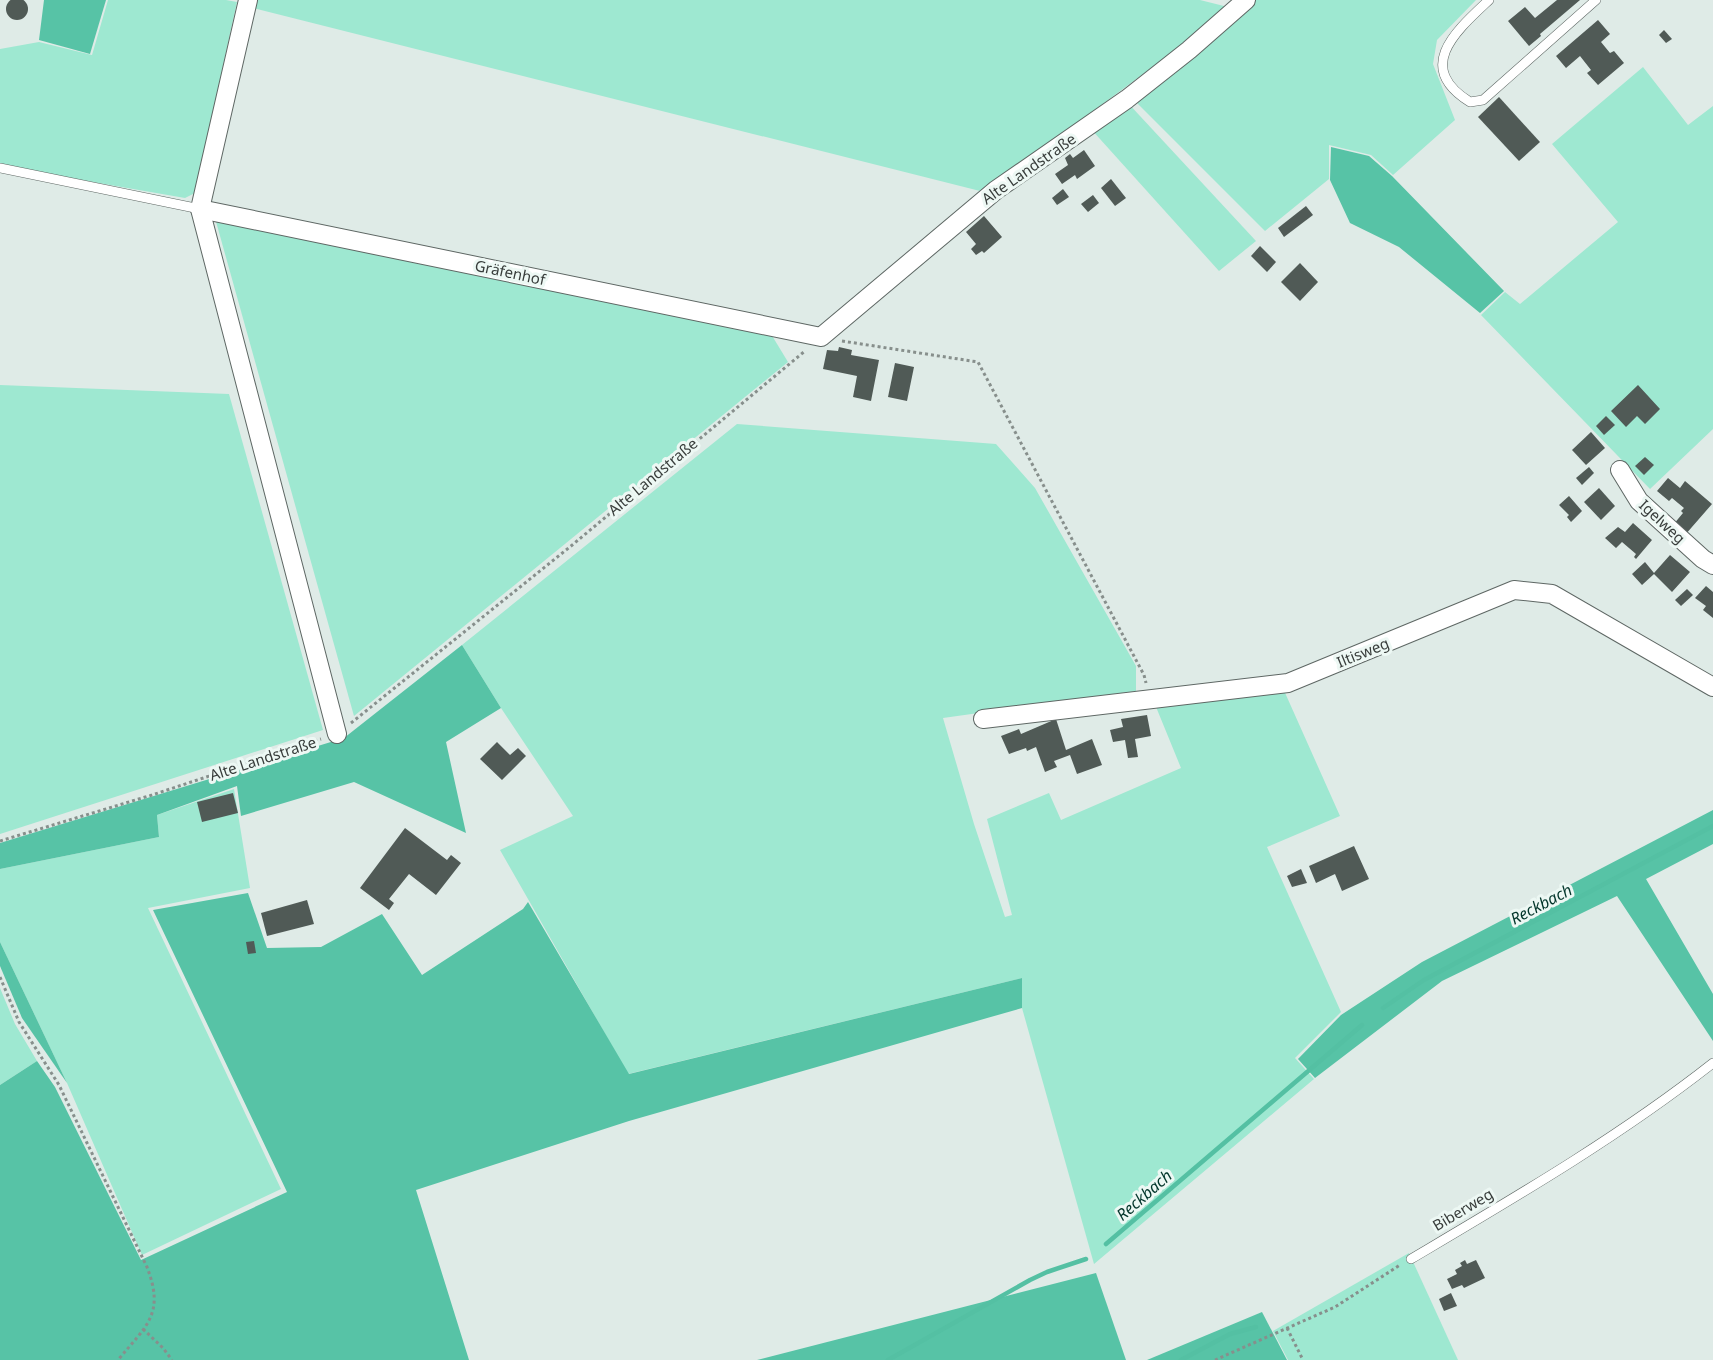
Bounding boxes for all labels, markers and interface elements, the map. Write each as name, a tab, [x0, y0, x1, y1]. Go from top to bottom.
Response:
street label: Alte Landstraße	[977, 128, 1080, 208]
street label: Gräfenhof	[473, 255, 548, 289]
street label: Alte Landstraße	[603, 433, 701, 520]
street label: Igelweg	[1635, 495, 1690, 548]
street label: Iltisweg	[1333, 633, 1392, 672]
street label: Alte Landstraße	[207, 731, 318, 785]
water label: Reckbach	[1506, 879, 1576, 929]
water label: Reckbach	[1111, 1165, 1177, 1225]
street label: Biberweg	[1429, 1183, 1496, 1235]

